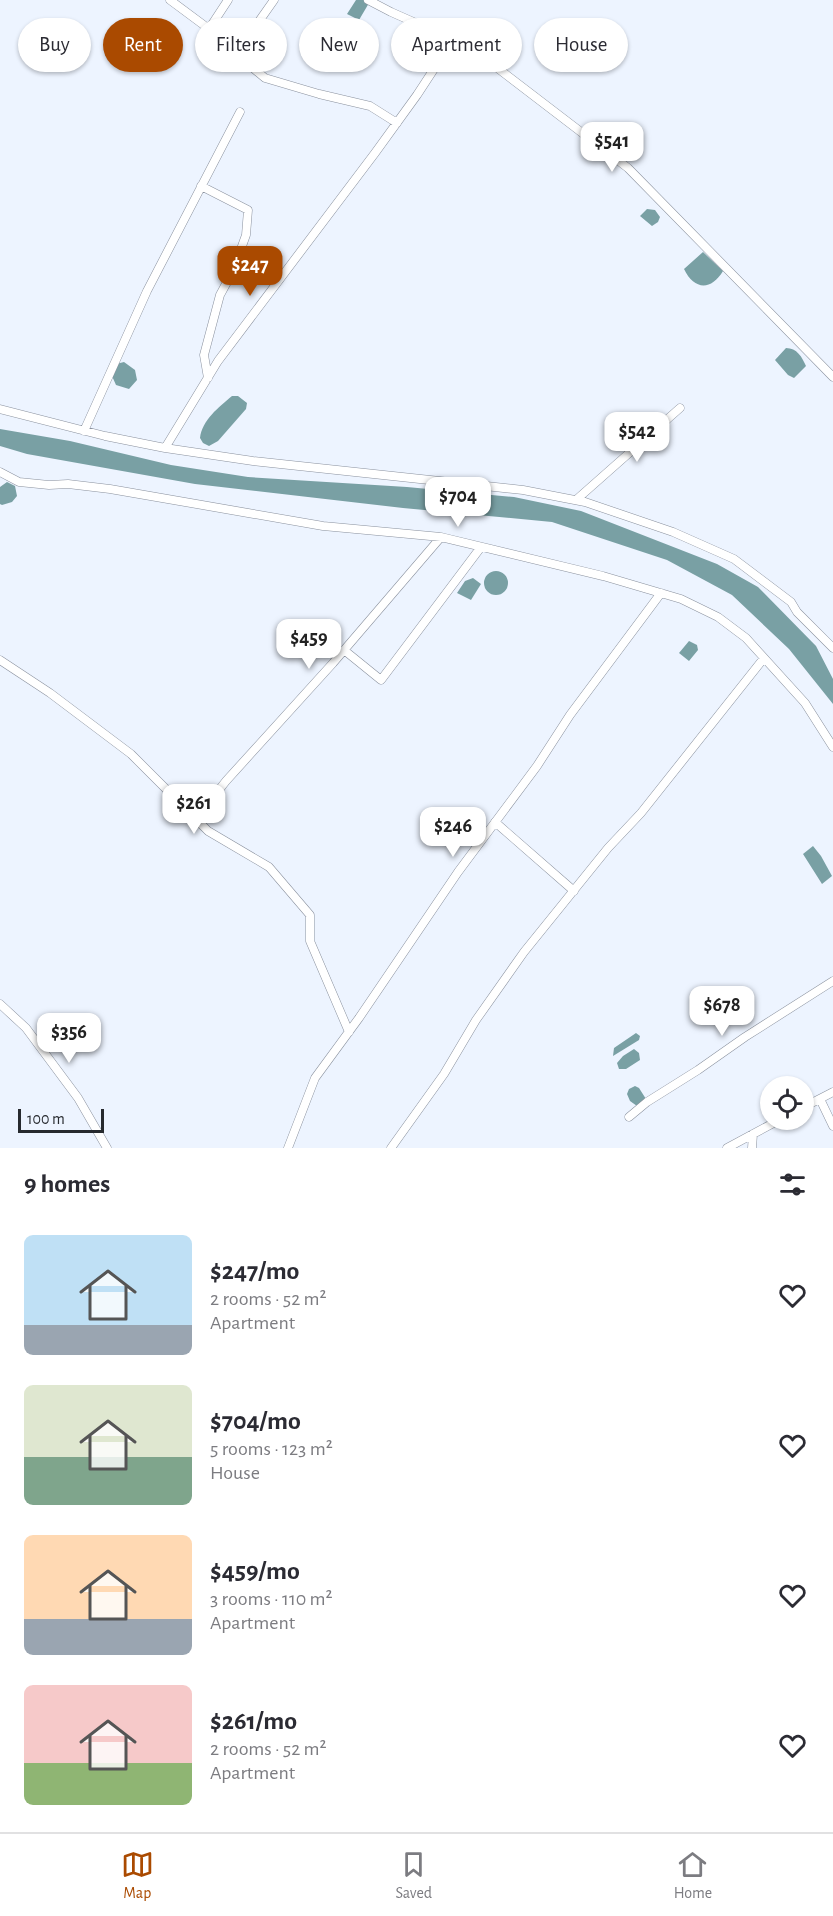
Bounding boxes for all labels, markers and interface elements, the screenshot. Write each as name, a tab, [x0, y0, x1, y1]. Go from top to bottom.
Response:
chip: Buy	[18, 18, 91, 72]
chip: Rent	[103, 18, 183, 72]
chip: Filters	[195, 18, 287, 72]
chip: New	[299, 18, 379, 72]
chip: Apartment	[391, 18, 522, 72]
chip: House	[534, 18, 628, 72]
pin: $541	[576, 122, 648, 173]
text: $541	[595, 131, 629, 151]
pin: $247	[214, 246, 286, 297]
text: $247	[231, 255, 269, 275]
pin: $542	[601, 412, 673, 463]
text: $542	[618, 421, 656, 441]
pin: $704	[422, 477, 494, 528]
text: $704	[439, 486, 477, 506]
pin: $459	[273, 619, 345, 670]
text: $459	[290, 628, 328, 648]
pin: $261	[158, 784, 230, 835]
text: $261	[176, 793, 212, 813]
pin: $246	[417, 807, 489, 858]
text: $246	[434, 816, 472, 836]
pin: $678	[686, 986, 758, 1037]
text: $678	[703, 995, 741, 1015]
pin: $356	[33, 1013, 105, 1064]
text: $356	[51, 1022, 87, 1042]
map controls	[760, 1076, 814, 1130]
button: locate	[760, 1076, 814, 1130]
scale bar	[18, 1106, 104, 1134]
text: 100 m	[27, 1111, 65, 1127]
icon: filters	[776, 1168, 809, 1201]
text: 9 homes	[24, 1171, 110, 1197]
text: $247/mo	[210, 1258, 299, 1284]
icon: home	[72, 1259, 144, 1331]
icon: heart	[776, 1279, 809, 1312]
text: 2 rooms · 52 m²	[210, 1289, 327, 1309]
text: Apartment	[210, 1313, 295, 1333]
text: $704/mo	[210, 1408, 301, 1434]
icon: home	[72, 1409, 144, 1481]
icon: heart	[776, 1429, 809, 1462]
text: 5 rooms · 123 m²	[210, 1439, 333, 1459]
text: House	[210, 1463, 260, 1483]
text: $459/mo	[210, 1558, 300, 1584]
icon: home	[72, 1559, 144, 1631]
icon: heart	[776, 1579, 809, 1612]
text: 3 rooms · 110 m²	[210, 1589, 333, 1609]
text: Apartment	[210, 1613, 295, 1633]
text: $261/mo	[210, 1708, 297, 1734]
icon: home	[72, 1709, 144, 1781]
icon: heart	[776, 1729, 809, 1762]
text: 2 rooms · 52 m²	[210, 1739, 327, 1759]
text: Apartment	[210, 1763, 295, 1783]
tab: Map	[121, 1848, 154, 1903]
tab: Saved	[395, 1848, 432, 1903]
tab: Home	[674, 1848, 712, 1903]

